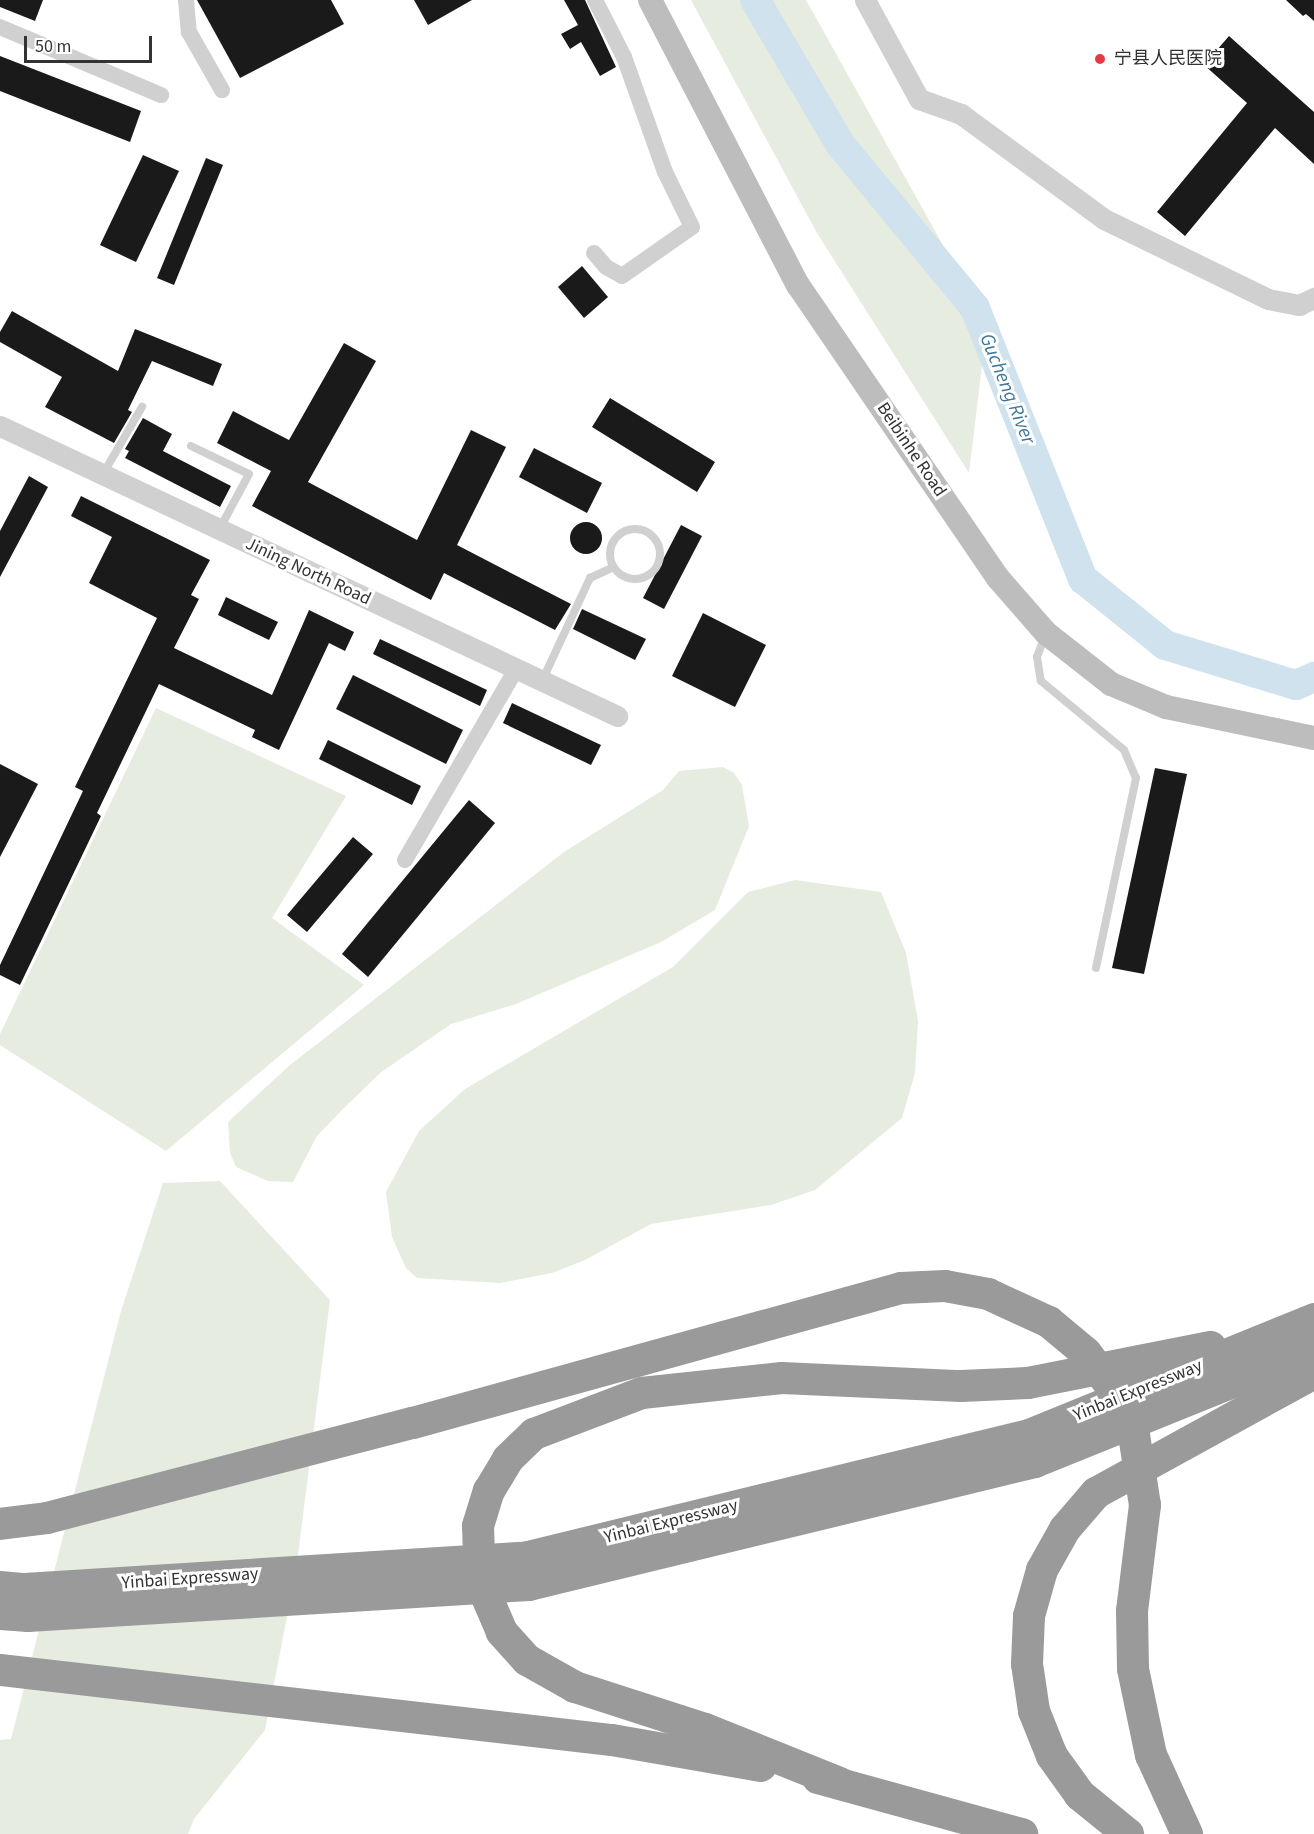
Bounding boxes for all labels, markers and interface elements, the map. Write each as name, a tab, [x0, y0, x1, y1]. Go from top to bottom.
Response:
scale bar	[27, 24, 154, 62]
text: 50 m	[35, 34, 71, 59]
place label: 宁县人民医院	[1114, 48, 1222, 70]
marker: 宁县人民医院	[1091, 50, 1109, 68]
water label: Gucheng River	[974, 330, 1040, 448]
street label: Beibinhe Road	[872, 399, 950, 501]
street label: Jining North Road	[242, 534, 374, 610]
street label: Yinbai Expressway	[1070, 1355, 1206, 1427]
street label: Yinbai Expressway	[602, 1495, 740, 1549]
street label: Yinbai Expressway	[121, 1563, 259, 1595]

